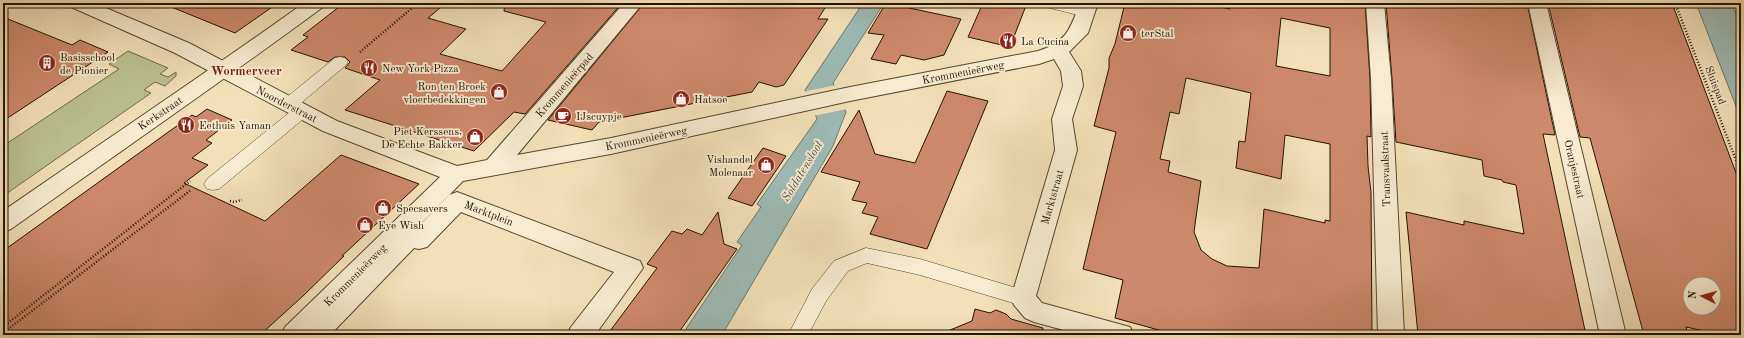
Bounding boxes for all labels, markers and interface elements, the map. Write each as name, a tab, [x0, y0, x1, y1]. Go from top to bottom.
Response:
shop icon: terStal	[1118, 23, 1138, 43]
place label: terStal	[1141, 29, 1174, 40]
restaurant icon: La Cucina	[998, 31, 1018, 51]
place label: La Cucina	[1021, 37, 1070, 48]
street label: Krommenieërpad	[534, 52, 596, 120]
building icon: Basisschool de Pionier	[37, 53, 57, 73]
place label: Basisschool de Pionier	[60, 53, 115, 77]
restaurant icon: New York Pizza	[359, 58, 379, 78]
street label: Krommenieërweg	[921, 60, 1005, 87]
place label: New York Pizza	[382, 64, 459, 75]
district label: Wormerveer	[210, 65, 282, 78]
street label: Sluispad	[1702, 65, 1727, 107]
place label: Ron ten Broek vloerbedekkingen	[403, 82, 486, 106]
shop icon: Ron ten Broek vloerbedekkingen	[489, 82, 509, 102]
street label: Noorderstraat	[254, 85, 319, 126]
shop icon: Hatsoe	[671, 89, 691, 109]
street label: Kerkstraat	[136, 95, 185, 133]
place label: Hatsoe	[694, 95, 727, 106]
cafe icon: IJscuypje	[553, 106, 573, 126]
place label: IJscuypje	[576, 112, 622, 123]
restaurant icon: Eethuis Yaman	[176, 115, 196, 135]
place label: Eethuis Yaman	[199, 121, 271, 132]
street label: Krommenieërweg	[604, 125, 688, 154]
place label: Piet Kerssens, De Echte Bakker	[381, 127, 462, 151]
shop icon: Piet Kerssens, De Echte Bakker	[465, 127, 485, 147]
street label: Transvaalstraat	[1380, 131, 1393, 207]
water label: Soldatensloot	[780, 139, 826, 204]
street label: Oranjestraat	[1561, 139, 1586, 200]
place label: Vishandel Molenaar	[706, 155, 753, 179]
shop icon: Vishandel Molenaar	[756, 155, 776, 175]
street label: Marktstraat	[1040, 169, 1067, 226]
shop icon: Specsavers	[373, 198, 393, 218]
street label: Marktplein	[463, 200, 514, 229]
place label: Specsavers	[396, 204, 448, 215]
shop icon: Eye Wish	[355, 215, 375, 235]
place label: Eye Wish	[378, 221, 424, 232]
street label: Krommenieërweg	[323, 243, 389, 309]
north arrow	[1682, 276, 1722, 316]
text: N	[1688, 290, 1700, 300]

